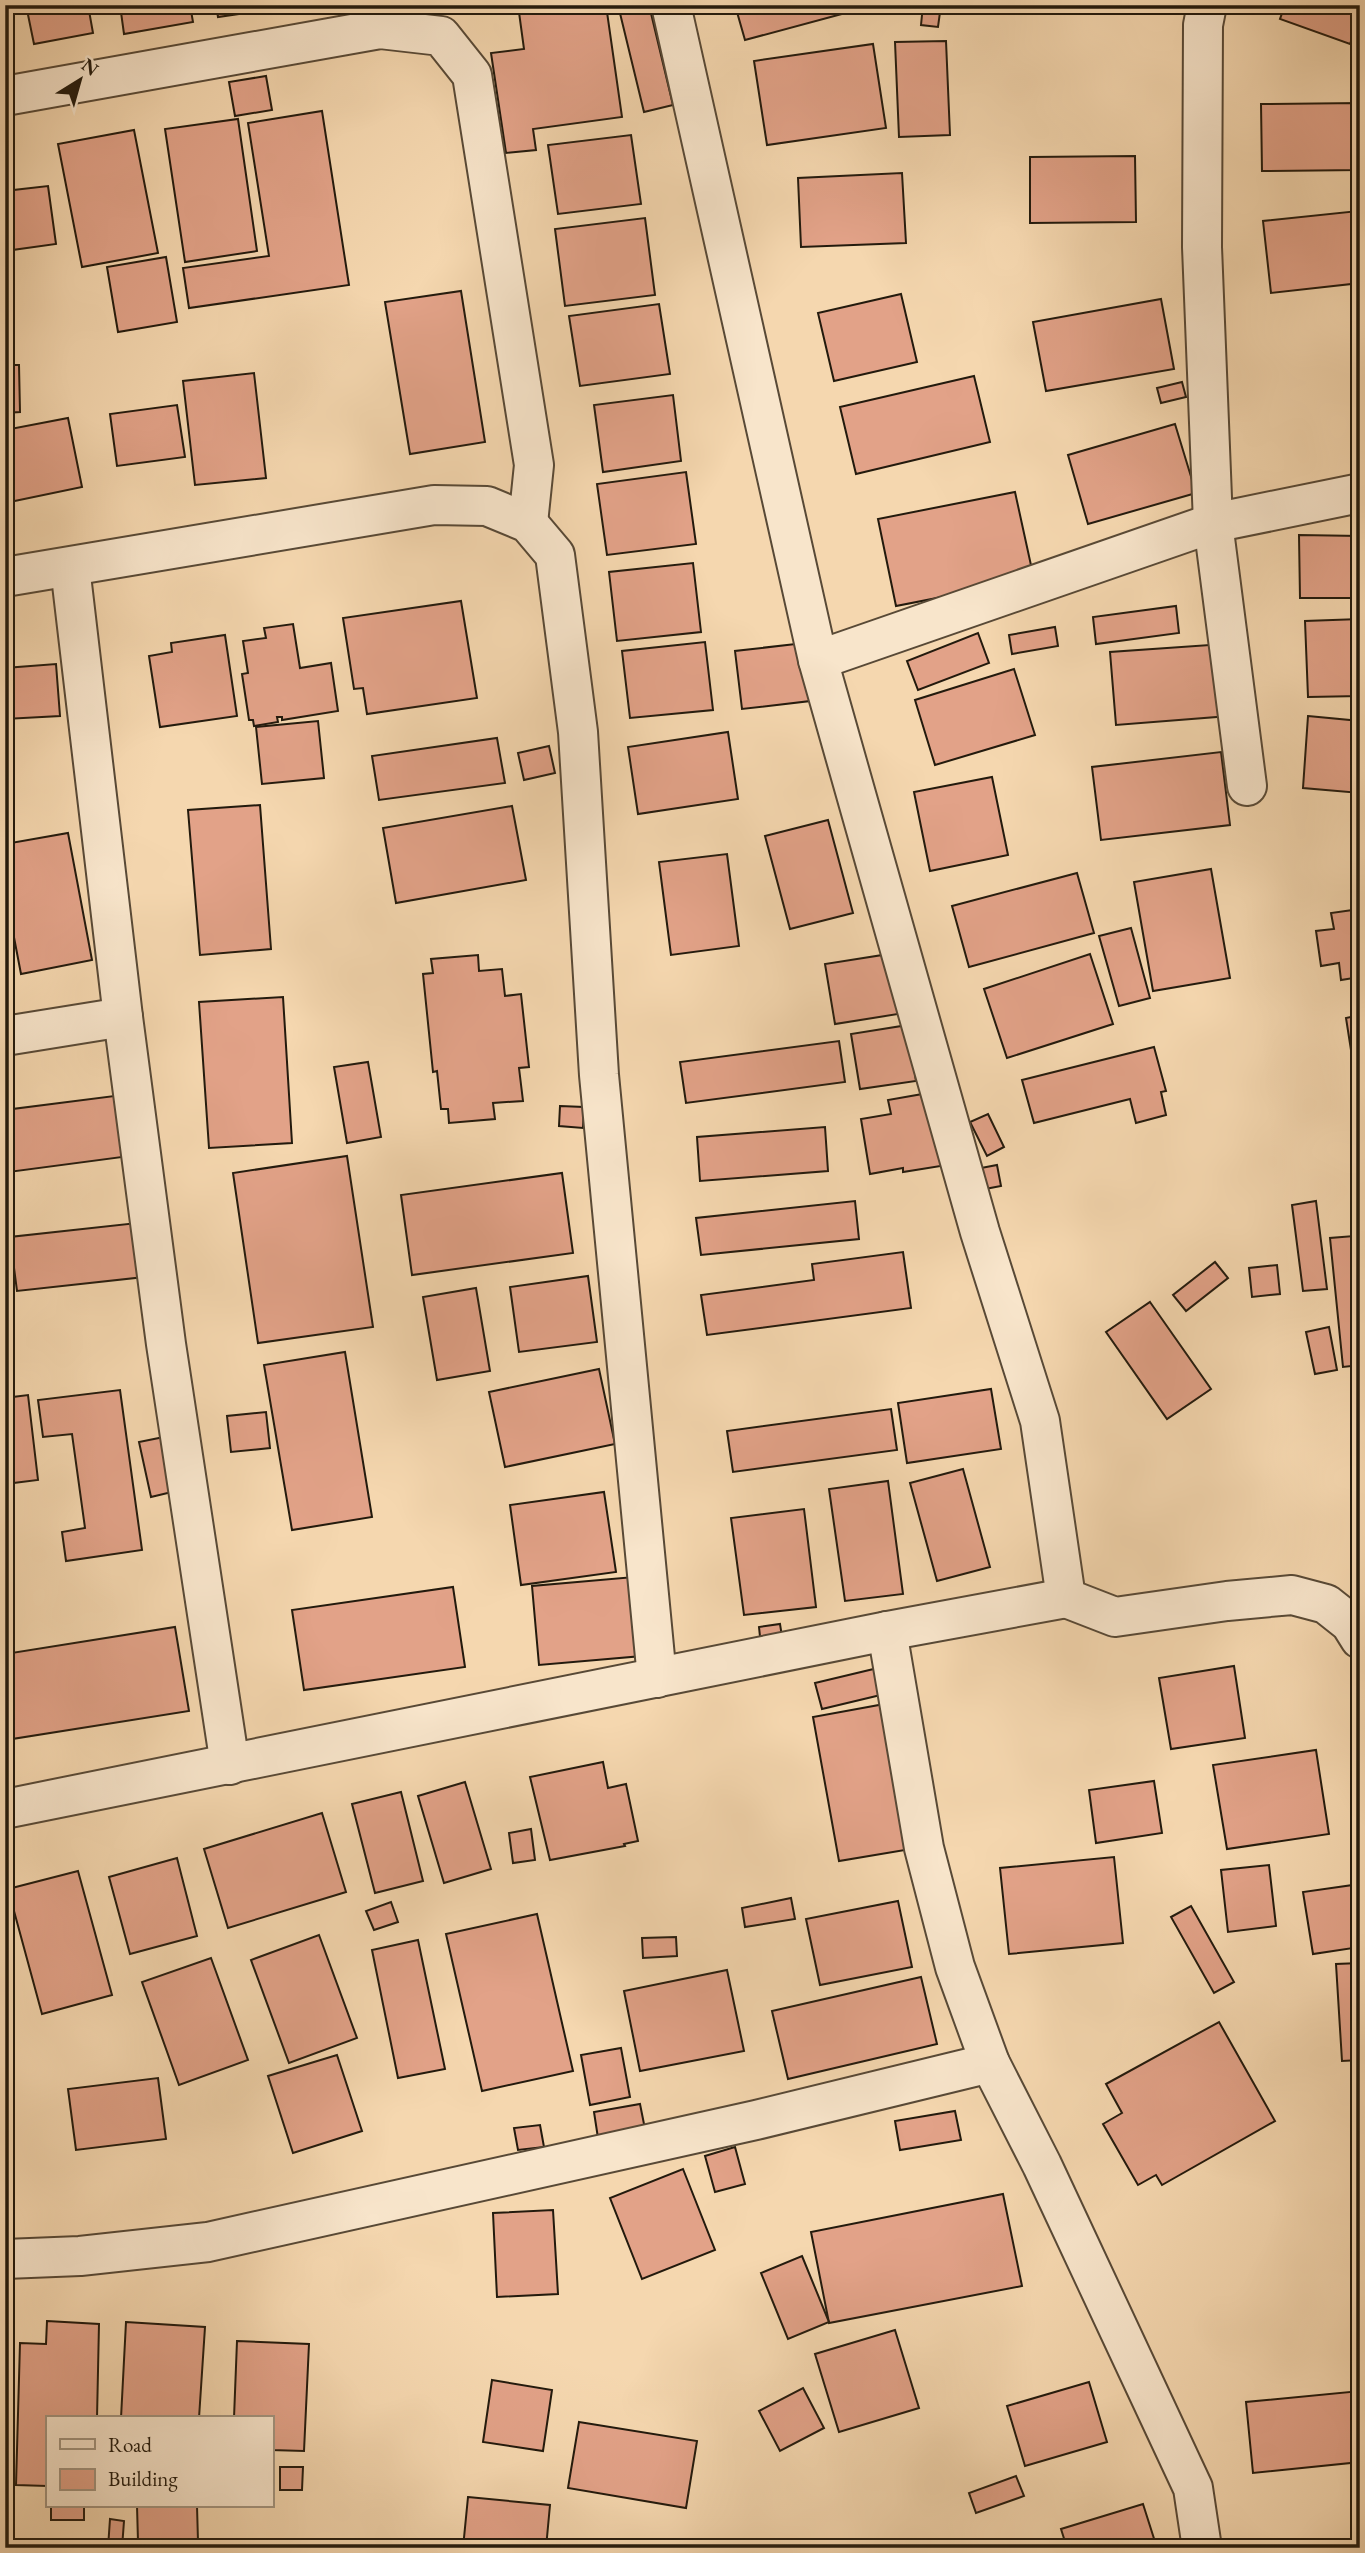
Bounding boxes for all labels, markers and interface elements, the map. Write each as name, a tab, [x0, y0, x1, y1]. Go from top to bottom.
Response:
north arrow	[46, 46, 116, 116]
text: N	[76, 52, 104, 82]
legend	[46, 2416, 273, 2508]
text: Road	[108, 2431, 152, 2458]
text: Building	[108, 2465, 178, 2492]

